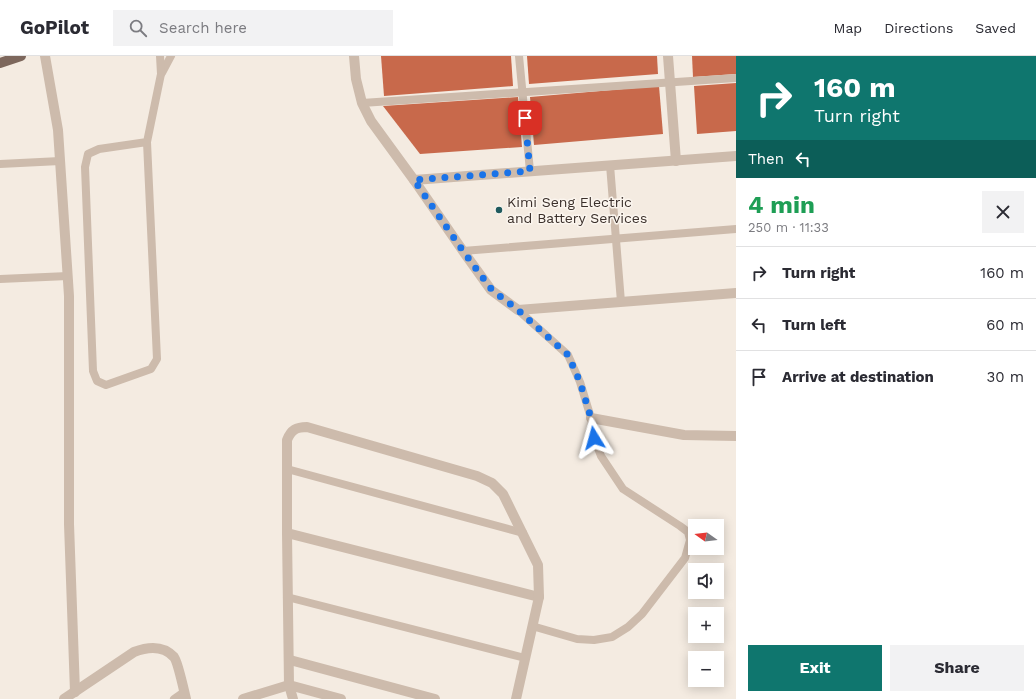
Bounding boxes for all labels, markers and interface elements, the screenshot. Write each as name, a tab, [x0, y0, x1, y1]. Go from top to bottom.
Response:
search box	[113, 10, 393, 46]
text: GoPilot	[20, 16, 89, 39]
icon: search	[127, 17, 149, 39]
text: Search here	[159, 19, 247, 37]
text: Map	[834, 20, 862, 36]
text: Directions	[884, 20, 953, 36]
text: Saved	[975, 20, 1016, 36]
text: 160 m	[814, 71, 896, 104]
icon: right	[748, 72, 800, 124]
pin	[508, 101, 542, 135]
text: Turn right	[814, 105, 900, 126]
icon: arrive	[514, 107, 536, 129]
icon: left	[792, 148, 814, 170]
text: Then	[748, 150, 784, 168]
text: 4 min	[748, 191, 815, 219]
button: close	[982, 191, 1024, 233]
place label: Kimi Seng Electric and Battery Services	[507, 194, 647, 226]
marker: Kimi Seng Electric and Battery Services	[494, 205, 504, 215]
text: 250 m · 11:33	[748, 220, 829, 235]
icon: right	[748, 262, 770, 284]
text: Turn right	[782, 264, 855, 282]
text: 160 m	[980, 264, 1024, 282]
icon: left	[748, 314, 770, 336]
text: Turn left	[782, 316, 846, 334]
text: 60 m	[986, 316, 1024, 334]
icon: arrive	[748, 366, 770, 388]
text: Arrive at destination	[782, 368, 934, 386]
text: 30 m	[987, 368, 1024, 386]
position arrow	[573, 417, 615, 459]
north arrow	[688, 519, 724, 555]
map controls	[688, 519, 724, 687]
button: sound	[688, 563, 724, 599]
button: +	[688, 607, 724, 643]
button: Exit	[748, 645, 882, 691]
button: Share	[890, 645, 1024, 691]
button: −	[688, 651, 724, 687]

